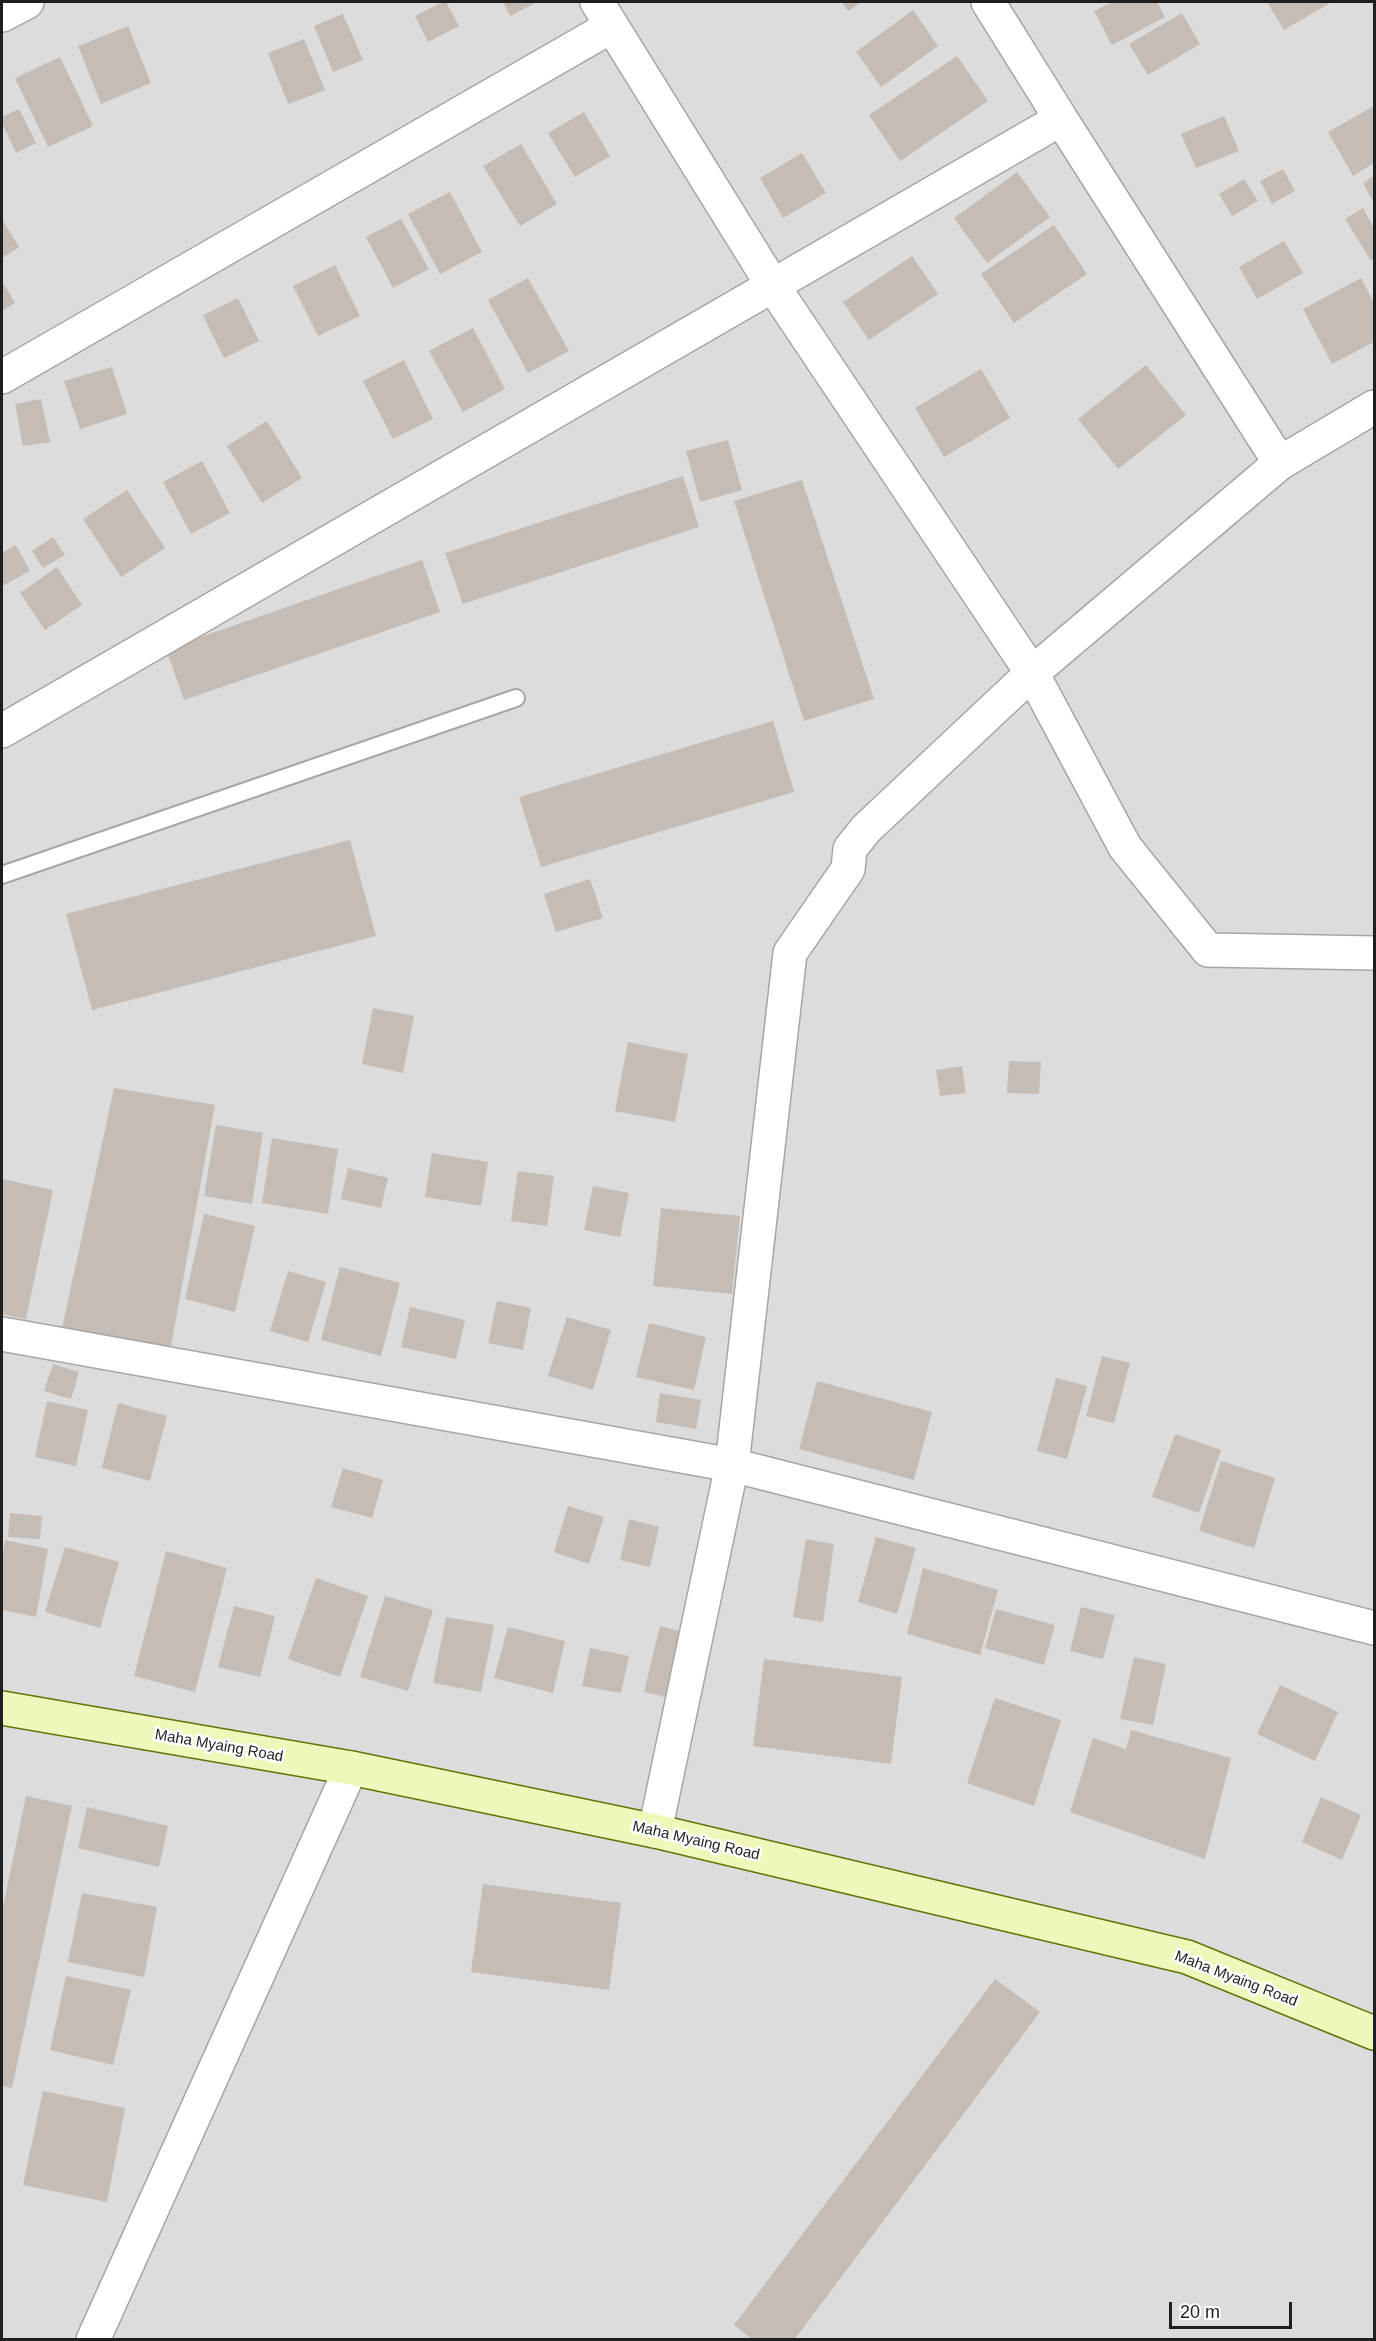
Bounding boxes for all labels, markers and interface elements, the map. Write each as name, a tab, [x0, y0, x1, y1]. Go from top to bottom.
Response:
street label: Maha Myaing Road	[153, 1726, 285, 1766]
street label: Maha Myaing Road	[631, 1818, 761, 1864]
street label: Maha Myaing Road	[1172, 1947, 1300, 2011]
scale bar	[1172, 2290, 1295, 2328]
text: 20 m	[1180, 2302, 1220, 2322]

